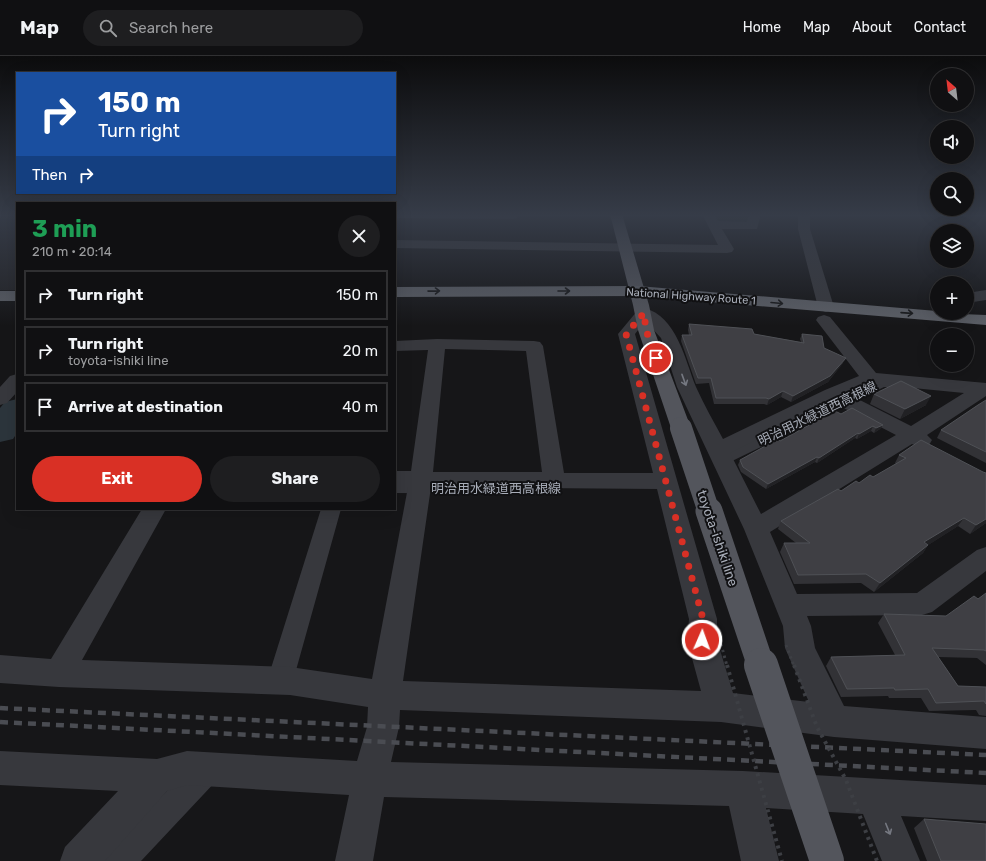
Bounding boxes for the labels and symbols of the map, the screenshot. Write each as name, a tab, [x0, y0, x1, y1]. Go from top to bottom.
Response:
north arrow	[930, 68, 974, 112]
street label: National Highway Route 1	[626, 285, 756, 308]
one-way arrow	[427, 287, 440, 295]
one-way arrow	[557, 287, 570, 295]
one-way arrow	[770, 299, 783, 307]
one-way arrow	[900, 310, 913, 317]
pin	[639, 341, 673, 375]
one-way arrow	[681, 374, 689, 386]
street label: 明治用水緑道西高根線	[756, 378, 879, 449]
street label: 明治用水緑道西高根線	[431, 481, 561, 496]
street label: toyota-ishiki line	[694, 488, 741, 588]
position arrow	[681, 619, 723, 661]
one-way arrow	[884, 822, 892, 834]

